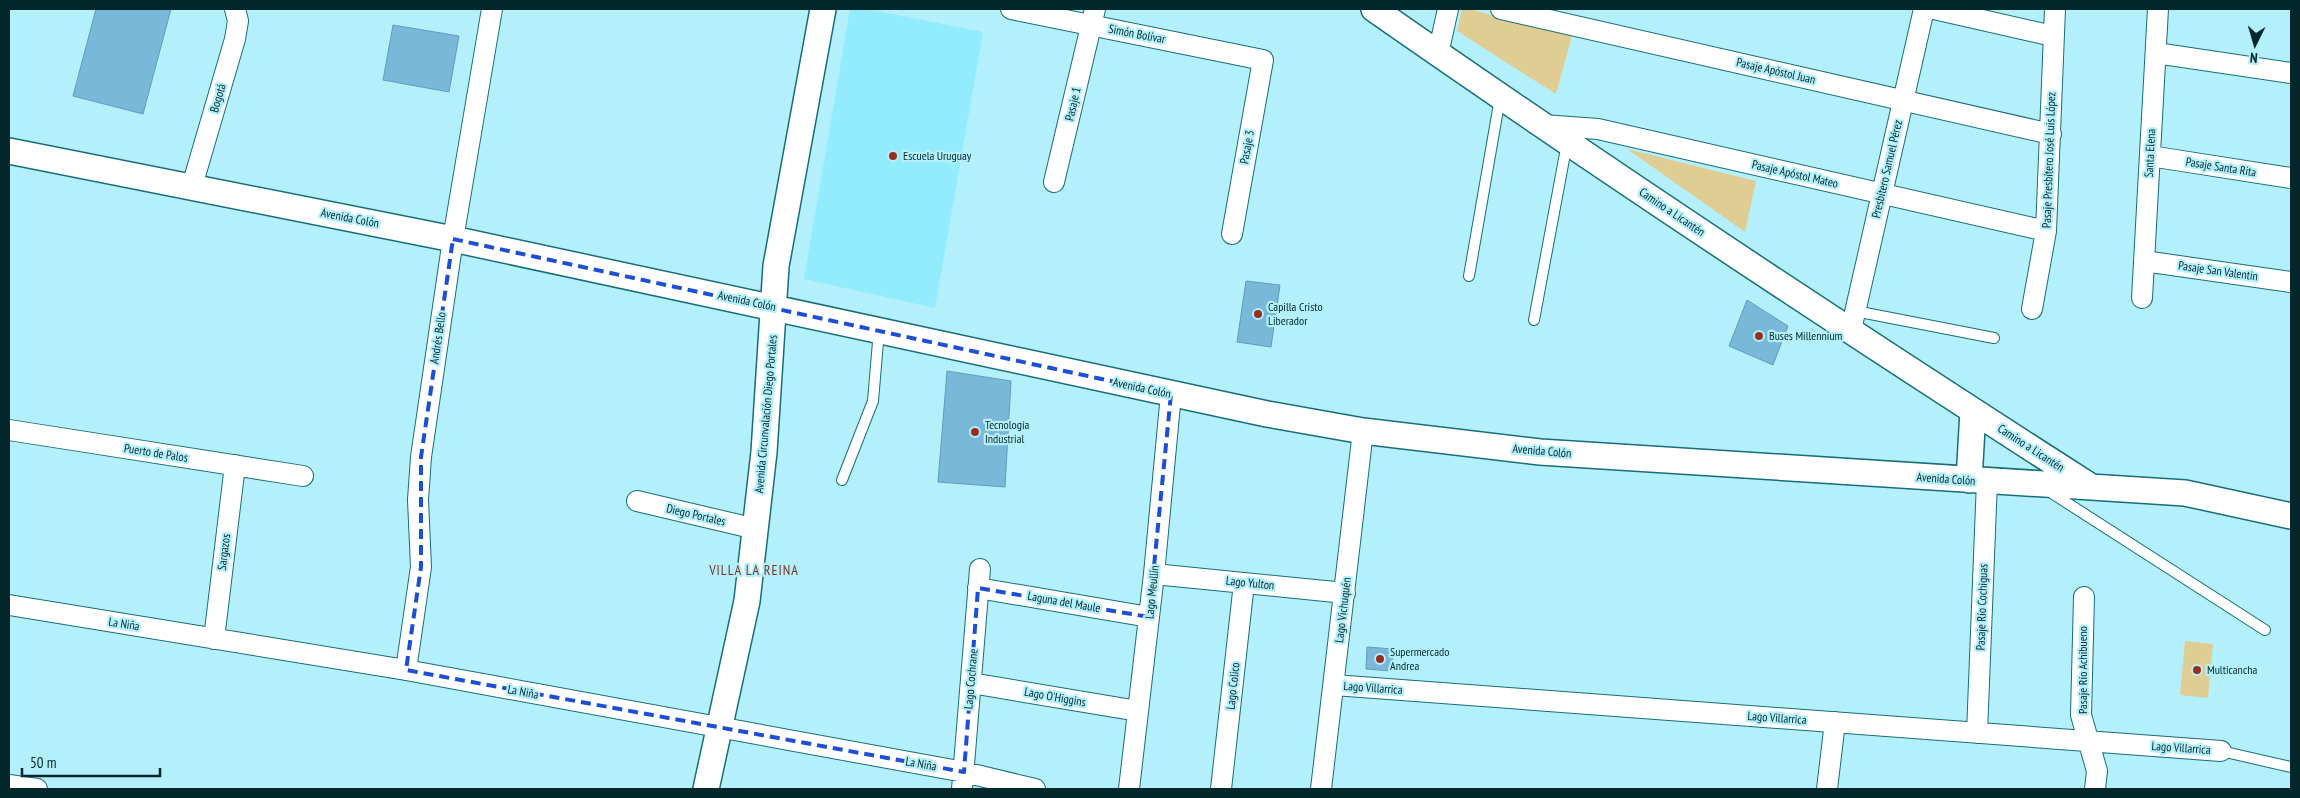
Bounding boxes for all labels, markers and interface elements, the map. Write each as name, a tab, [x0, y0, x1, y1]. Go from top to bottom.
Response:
north arrow	[2230, 20, 2280, 70]
street label: Simón Bolívar	[1107, 21, 1167, 46]
text: N	[2249, 49, 2258, 67]
street label: Pasaje Apóstol Juan	[1735, 54, 1817, 87]
street label: Bogotá	[206, 82, 229, 114]
street label: Pasaje 1	[1061, 86, 1084, 122]
street label: Pasaje Presbítero José Luis López	[2039, 92, 2058, 228]
street label: Presbítero Samuel Pérez	[1868, 118, 1905, 219]
street label: Santa Elena	[2141, 128, 2158, 178]
street label: Pasaje 3	[1236, 129, 1257, 165]
place label: Escuela Uruguay	[903, 148, 972, 163]
marker: Escuela Uruguay	[887, 150, 899, 162]
street label: Pasaje Santa Rita	[2185, 154, 2258, 180]
street label: Pasaje Apóstol Mateo	[1751, 156, 1840, 191]
street label: Camino a Licantén	[1636, 184, 1708, 239]
street label: Avenida Colón	[320, 205, 380, 230]
street label: Pasaje San Valentin	[2177, 257, 2259, 284]
street label: Avenida Colón	[717, 287, 777, 314]
place label: Capilla Cristo Liberador	[1268, 299, 1323, 328]
marker: Capilla Cristo Liberador	[1252, 308, 1264, 320]
street label: Andrés Bello	[426, 311, 449, 365]
place label: Buses Millennium	[1769, 328, 1843, 343]
marker: Buses Millennium	[1753, 330, 1765, 342]
street label: Avenida Circunvalación Diego Portales	[751, 334, 780, 494]
street label: Avenida Colón	[1112, 374, 1172, 401]
place label: Tecnología Industrial	[985, 417, 1029, 446]
street label: Camino a Licantén	[1995, 421, 2067, 475]
marker: Tecnología Industrial	[969, 426, 981, 438]
street label: Puerto de Palos	[123, 440, 189, 465]
street label: Avenida Colón	[1512, 440, 1572, 461]
street label: Avenida Colón	[1916, 469, 1976, 488]
street label: Diego Portales	[665, 500, 727, 529]
street label: Sargazos	[214, 533, 233, 571]
district label: VILLA LA REINA	[708, 561, 799, 579]
street label: Pasaje Río Cochiguas	[1972, 563, 1991, 651]
street label: Lago Meullín	[1141, 564, 1162, 619]
street label: Lago Yulton	[1225, 573, 1275, 593]
street label: Lago Vichuquén	[1331, 576, 1354, 643]
street label: Laguna del Maule	[1027, 588, 1102, 615]
street label: La Niña	[107, 614, 141, 633]
street label: Pasaje Río Achibueno	[2075, 626, 2090, 714]
place label: Supermercado Andrea	[1390, 644, 1449, 673]
street label: Lago Cochrane	[960, 648, 981, 710]
marker: Supermercado Andrea	[1374, 653, 1386, 665]
street label: Lago Colico	[1223, 662, 1242, 710]
place label: Multicancha	[2207, 662, 2257, 677]
marker: Multicancha	[2191, 664, 2203, 676]
street label: Lago Villarrica	[1343, 678, 1403, 697]
street label: La Niña	[506, 681, 540, 702]
street label: Lago O'Higgins	[1023, 684, 1087, 709]
street label: Lago Villarrica	[1747, 708, 1807, 727]
street label: Lago Villarrica	[2151, 738, 2211, 757]
scale bar	[22, 746, 160, 778]
text: 50 m	[30, 753, 56, 772]
street label: La Niña	[904, 753, 938, 774]

